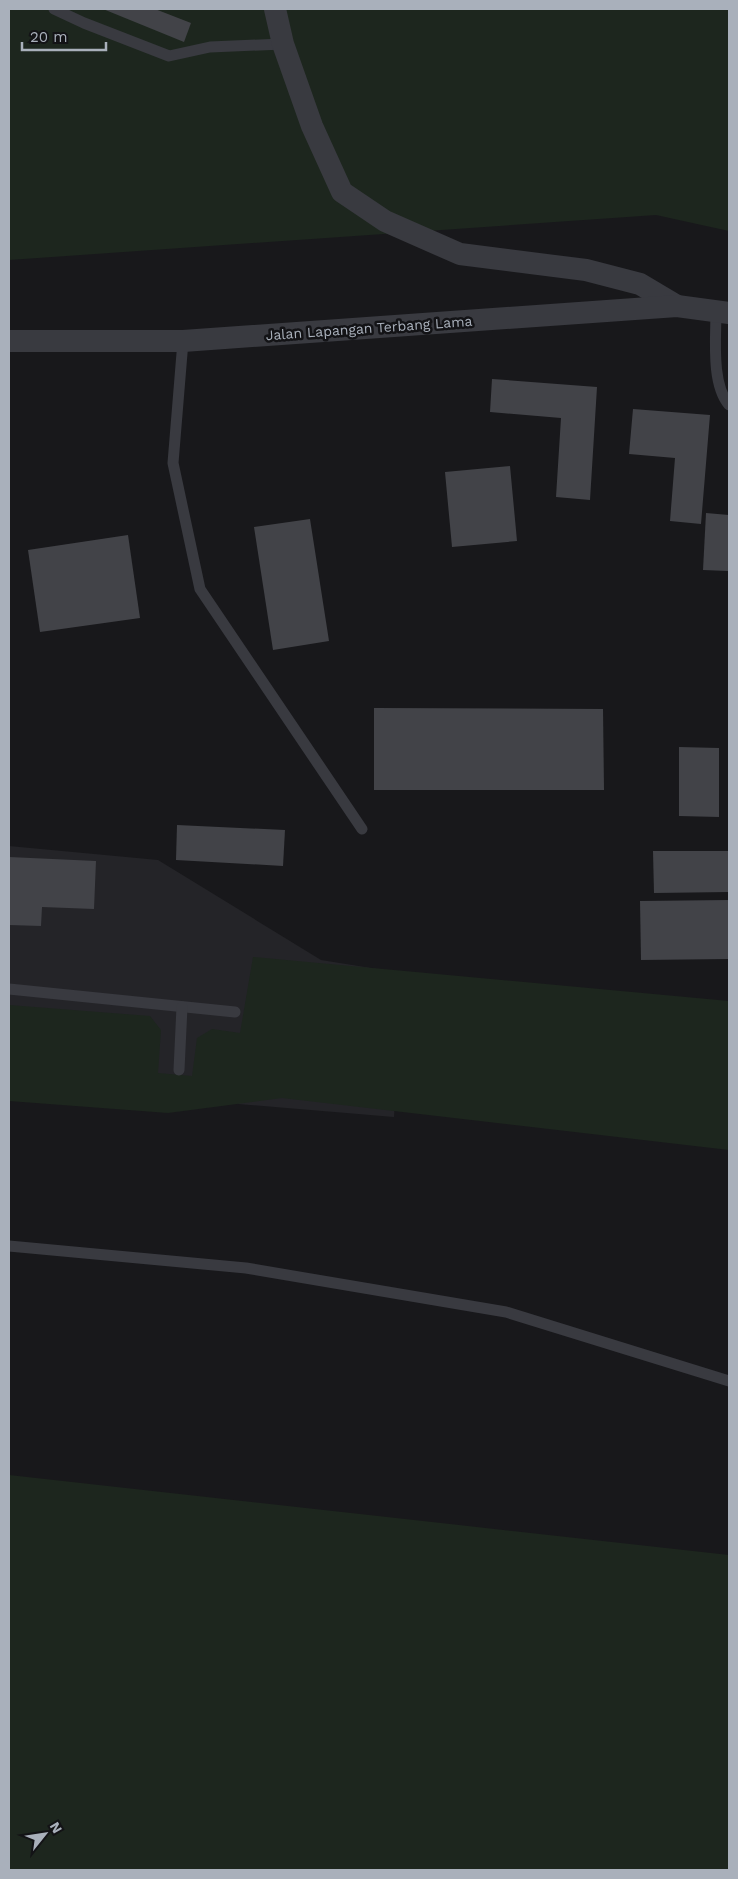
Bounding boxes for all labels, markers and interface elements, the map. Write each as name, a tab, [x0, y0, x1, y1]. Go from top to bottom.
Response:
scale bar	[22, 20, 106, 52]
text: 20 m	[30, 28, 68, 46]
street label: Jalan Lapangan Terbang Lama	[265, 313, 473, 343]
north arrow	[20, 1809, 70, 1859]
text: N	[47, 1819, 66, 1836]

